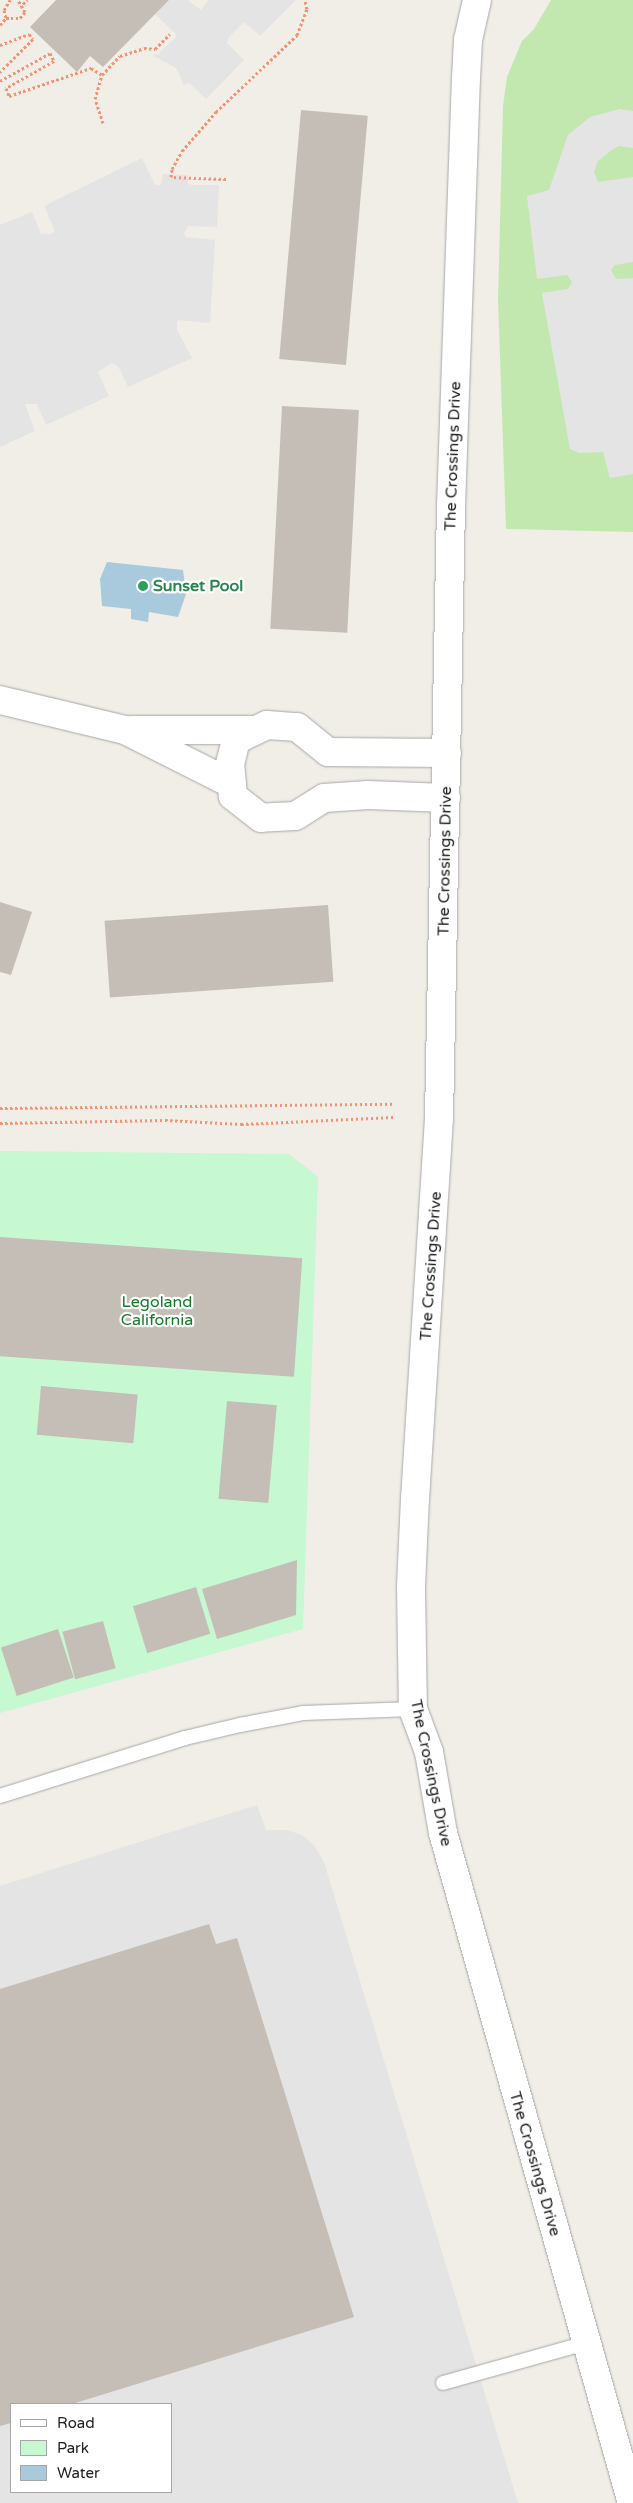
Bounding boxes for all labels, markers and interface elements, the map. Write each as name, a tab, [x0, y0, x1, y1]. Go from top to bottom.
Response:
street label: The Crossings Drive	[441, 381, 465, 531]
place label: Sunset Pool	[153, 576, 243, 596]
marker: Sunset Pool	[137, 580, 149, 592]
street label: The Crossings Drive	[434, 786, 456, 936]
street label: The Crossings Drive	[416, 1191, 446, 1341]
park label: Legoland California	[121, 1292, 193, 1330]
street label: The Crossings Drive	[406, 1698, 456, 1848]
street label: The Crossings Drive	[505, 2089, 565, 2239]
legend	[10, 2403, 172, 2493]
text: Road	[57, 2414, 95, 2432]
text: Park	[57, 2439, 89, 2457]
text: Water	[57, 2464, 100, 2482]

